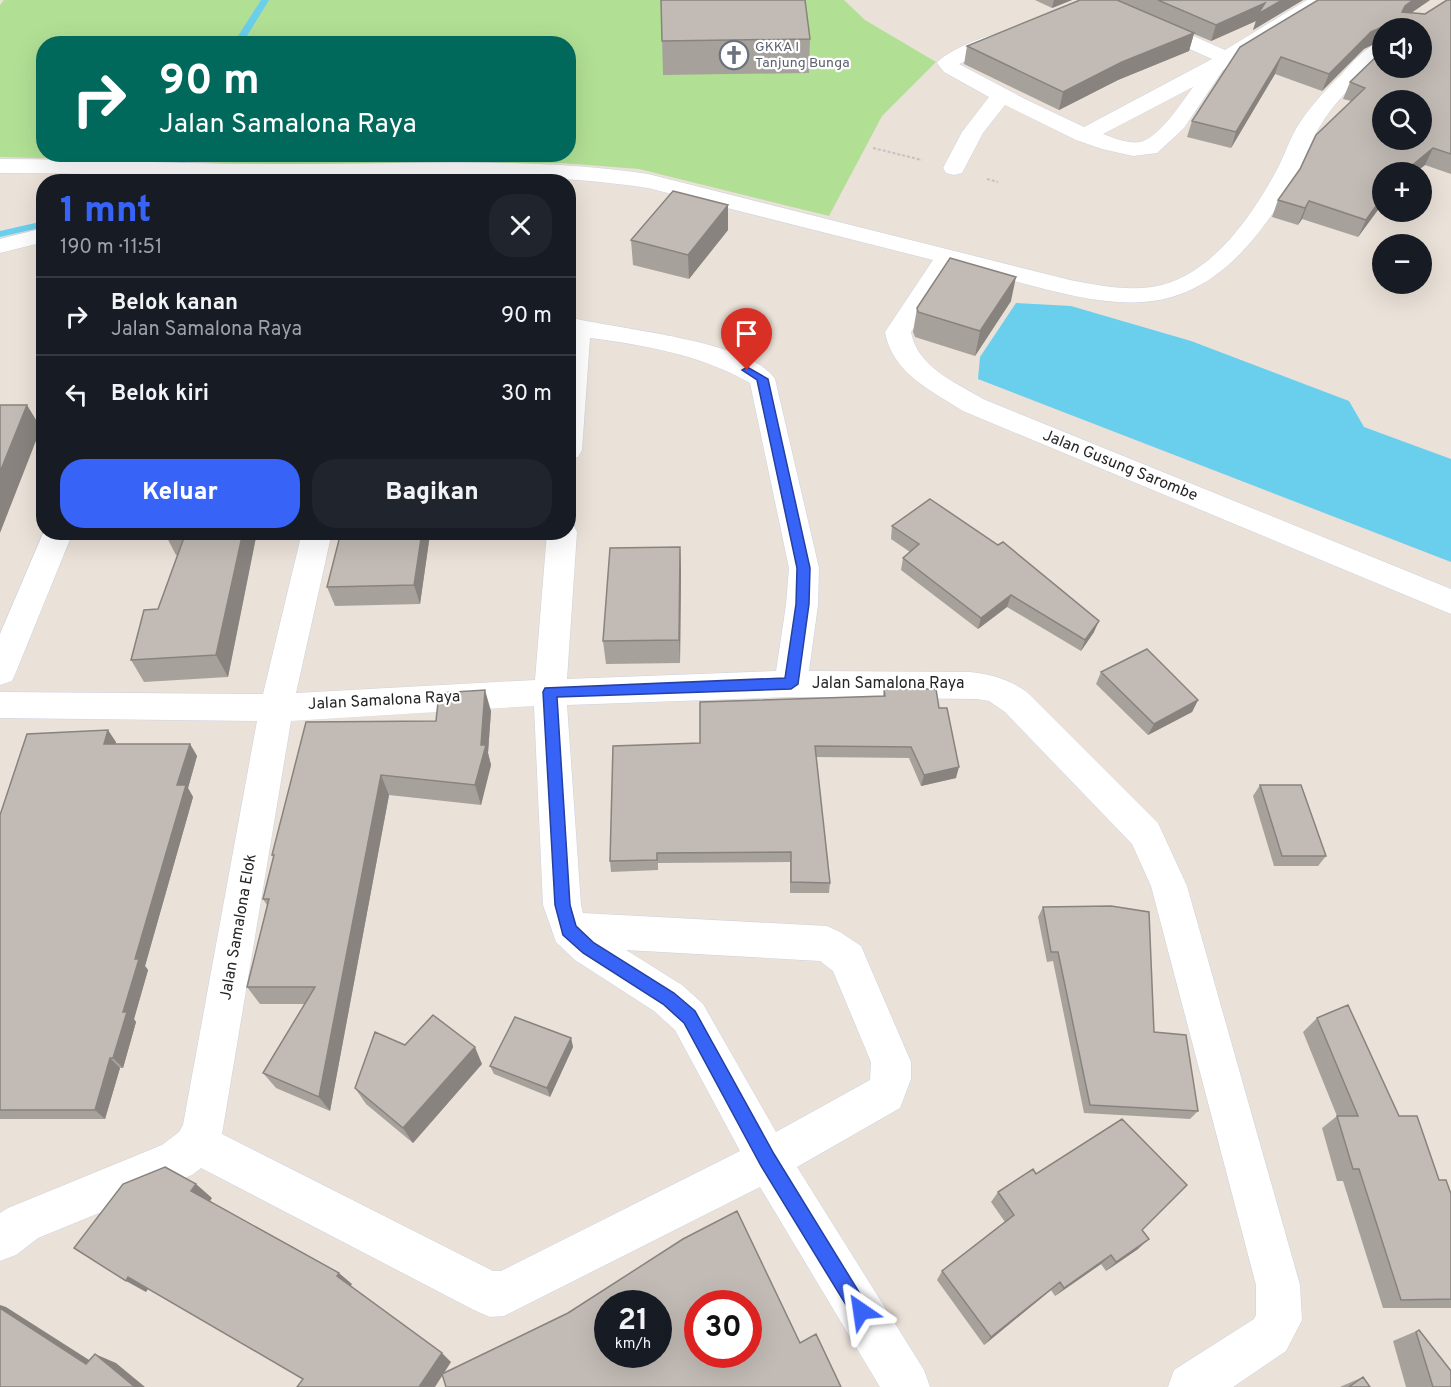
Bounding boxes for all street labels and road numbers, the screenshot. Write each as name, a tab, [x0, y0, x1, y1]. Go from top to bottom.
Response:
street label: Jalan Gusung Sarombe	[1040, 426, 1200, 506]
street label: Jalan Samalona Raya	[812, 674, 964, 694]
street label: Jalan Samalona Raya	[307, 687, 461, 715]
street label: Jalan Samalona Elok	[216, 852, 262, 1002]

